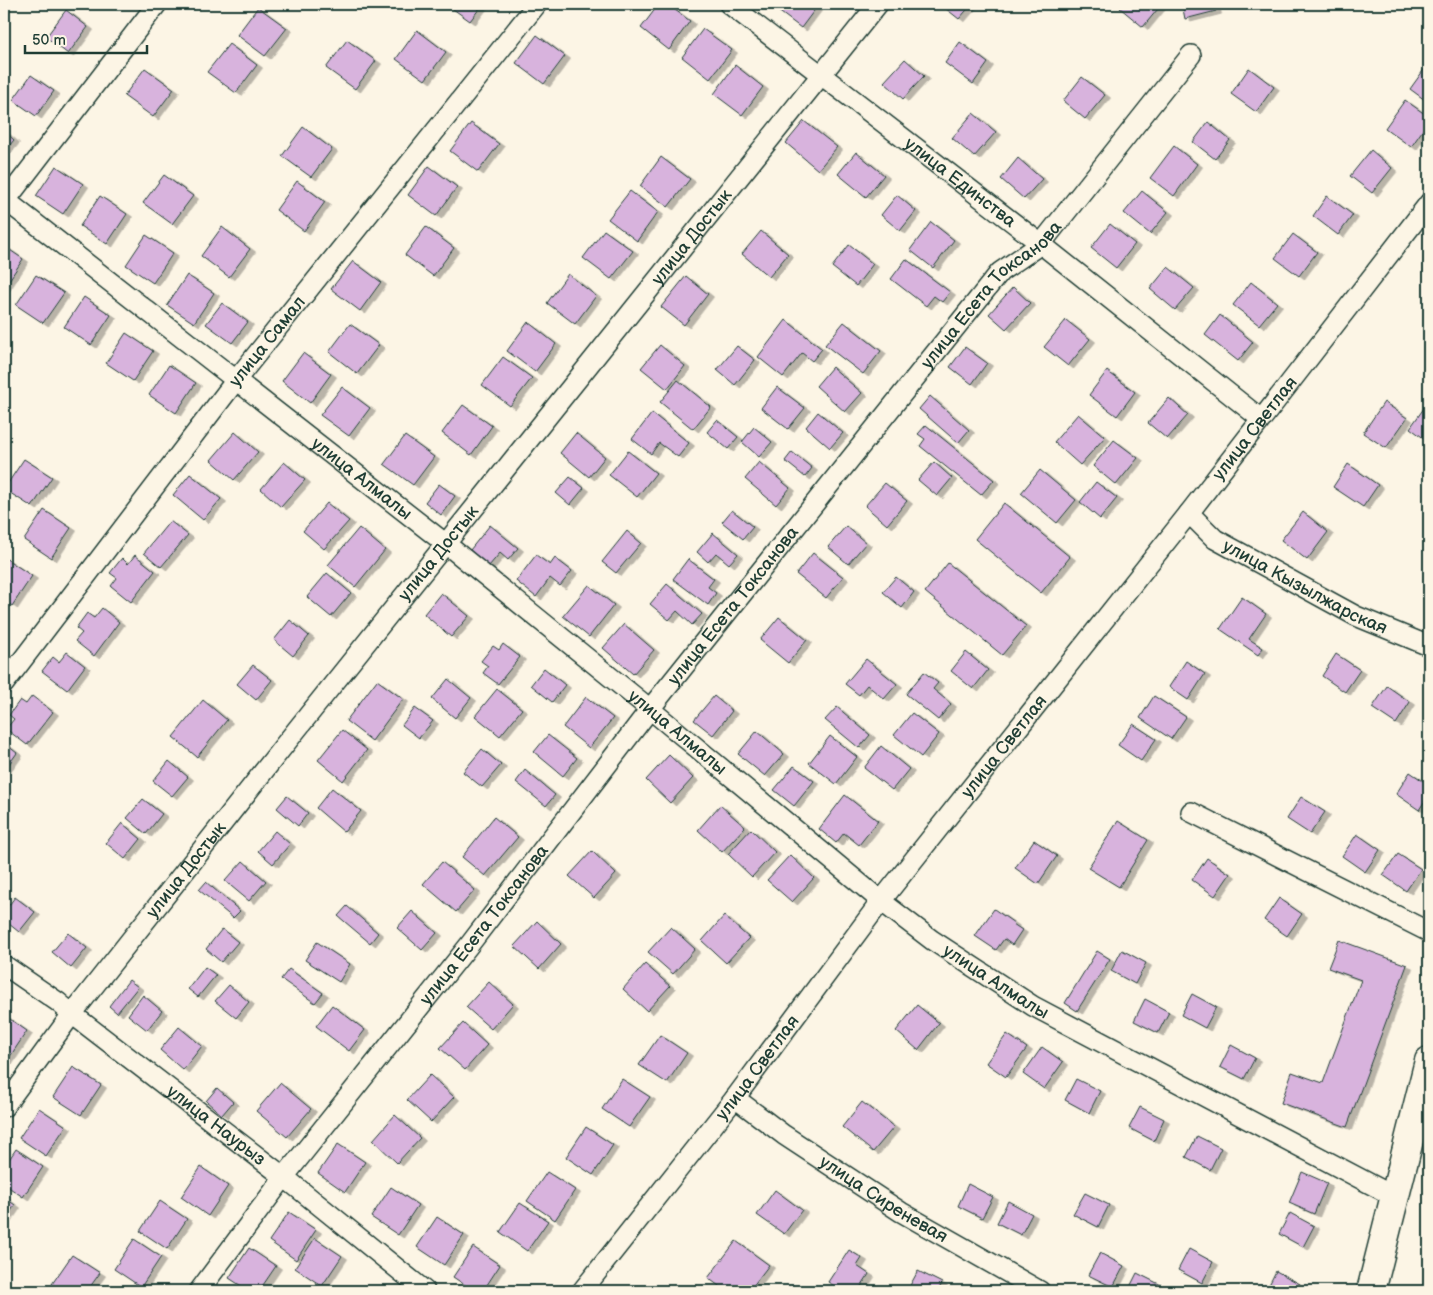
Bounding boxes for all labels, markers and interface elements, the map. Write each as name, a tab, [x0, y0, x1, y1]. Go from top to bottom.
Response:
scale bar	[25, 22, 148, 54]
text: 50 m	[32, 31, 66, 50]
street label: улица Единства	[900, 133, 1020, 232]
street label: улица Достык	[647, 185, 737, 289]
street label: улица Есета Токсанова	[917, 217, 1066, 373]
street label: улица Самал	[225, 292, 310, 391]
street label: улица Светлая	[1208, 373, 1302, 485]
street label: улица Алмалы	[307, 433, 416, 524]
street label: улица Достык	[394, 501, 484, 605]
street label: улица Есета Токсанова	[663, 522, 803, 689]
street label: улица Кызылжарская	[1219, 535, 1390, 639]
street label: улица Алмалы	[624, 686, 731, 779]
street label: улица Светлая	[957, 691, 1051, 802]
street label: улица Достык	[142, 817, 231, 922]
street label: улица Есета Токсанова	[415, 841, 553, 1009]
street label: улица Алмалы	[939, 940, 1052, 1023]
street label: улица Светлая	[712, 1011, 804, 1124]
street label: улица Наурыз	[163, 1081, 270, 1170]
street label: улица Сиреневая	[815, 1151, 951, 1247]

